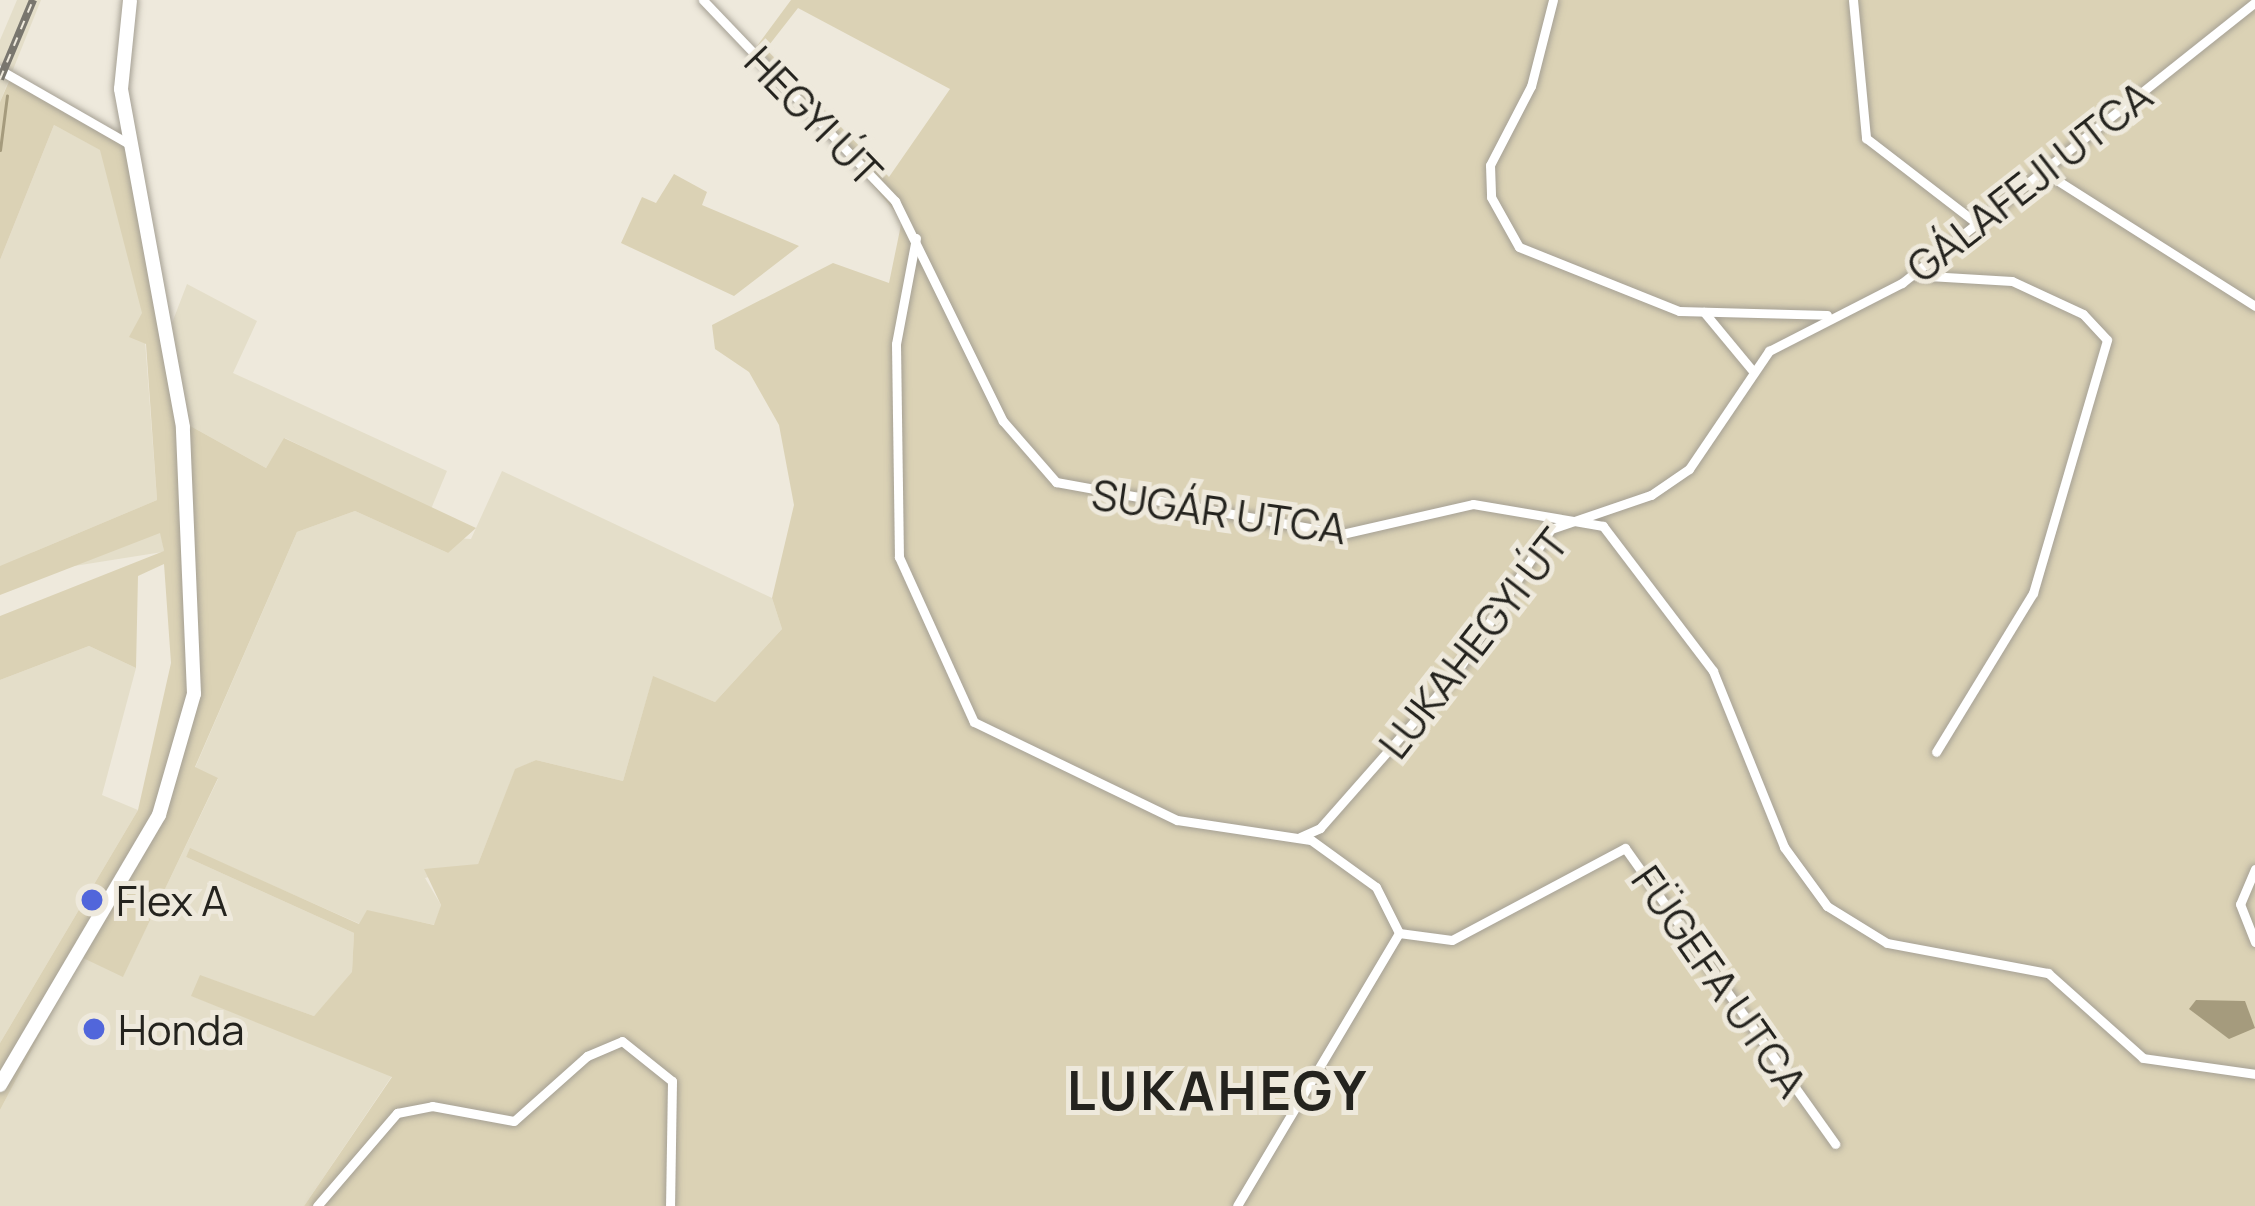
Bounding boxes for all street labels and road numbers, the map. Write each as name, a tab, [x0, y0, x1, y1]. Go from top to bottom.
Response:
street label: HEGYI ÚT	[735, 35, 893, 197]
street label: GÁLAFEJI UTCA	[1897, 70, 2161, 292]
street label: SUGÁR UTCA	[1089, 468, 1349, 554]
street label: LUKAHEGYI ÚT	[1368, 518, 1578, 768]
street label: FÜGEFA UTCA	[1622, 856, 1818, 1106]

